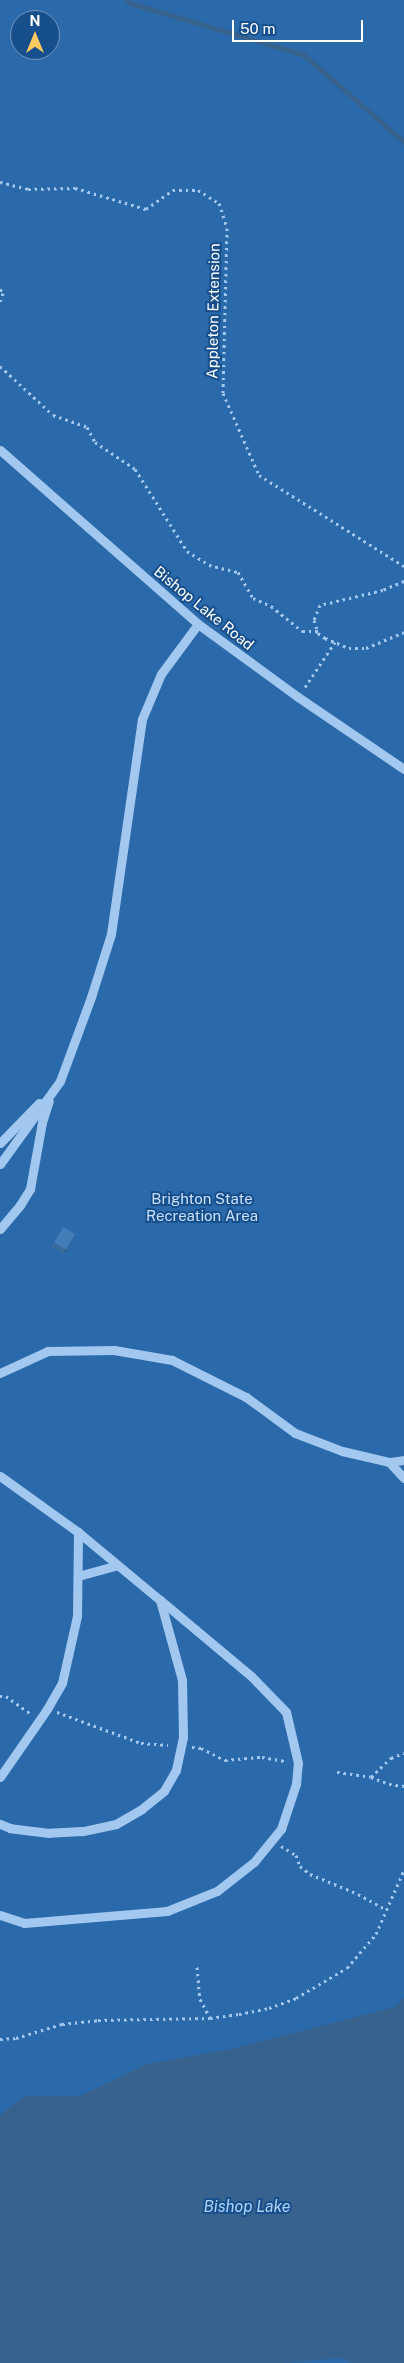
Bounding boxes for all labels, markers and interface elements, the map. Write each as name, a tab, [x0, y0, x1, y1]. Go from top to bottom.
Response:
north arrow	[10, 10, 60, 60]
scale bar	[234, 10, 365, 42]
text: N	[30, 13, 40, 29]
text: 50 m	[240, 20, 275, 37]
street label: Appleton Extension	[203, 243, 223, 379]
street label: Bishop Lake Road	[150, 562, 258, 654]
park label: Brighton State Recreation Area	[146, 1189, 258, 1224]
water label: Bishop Lake	[203, 2197, 291, 2217]

